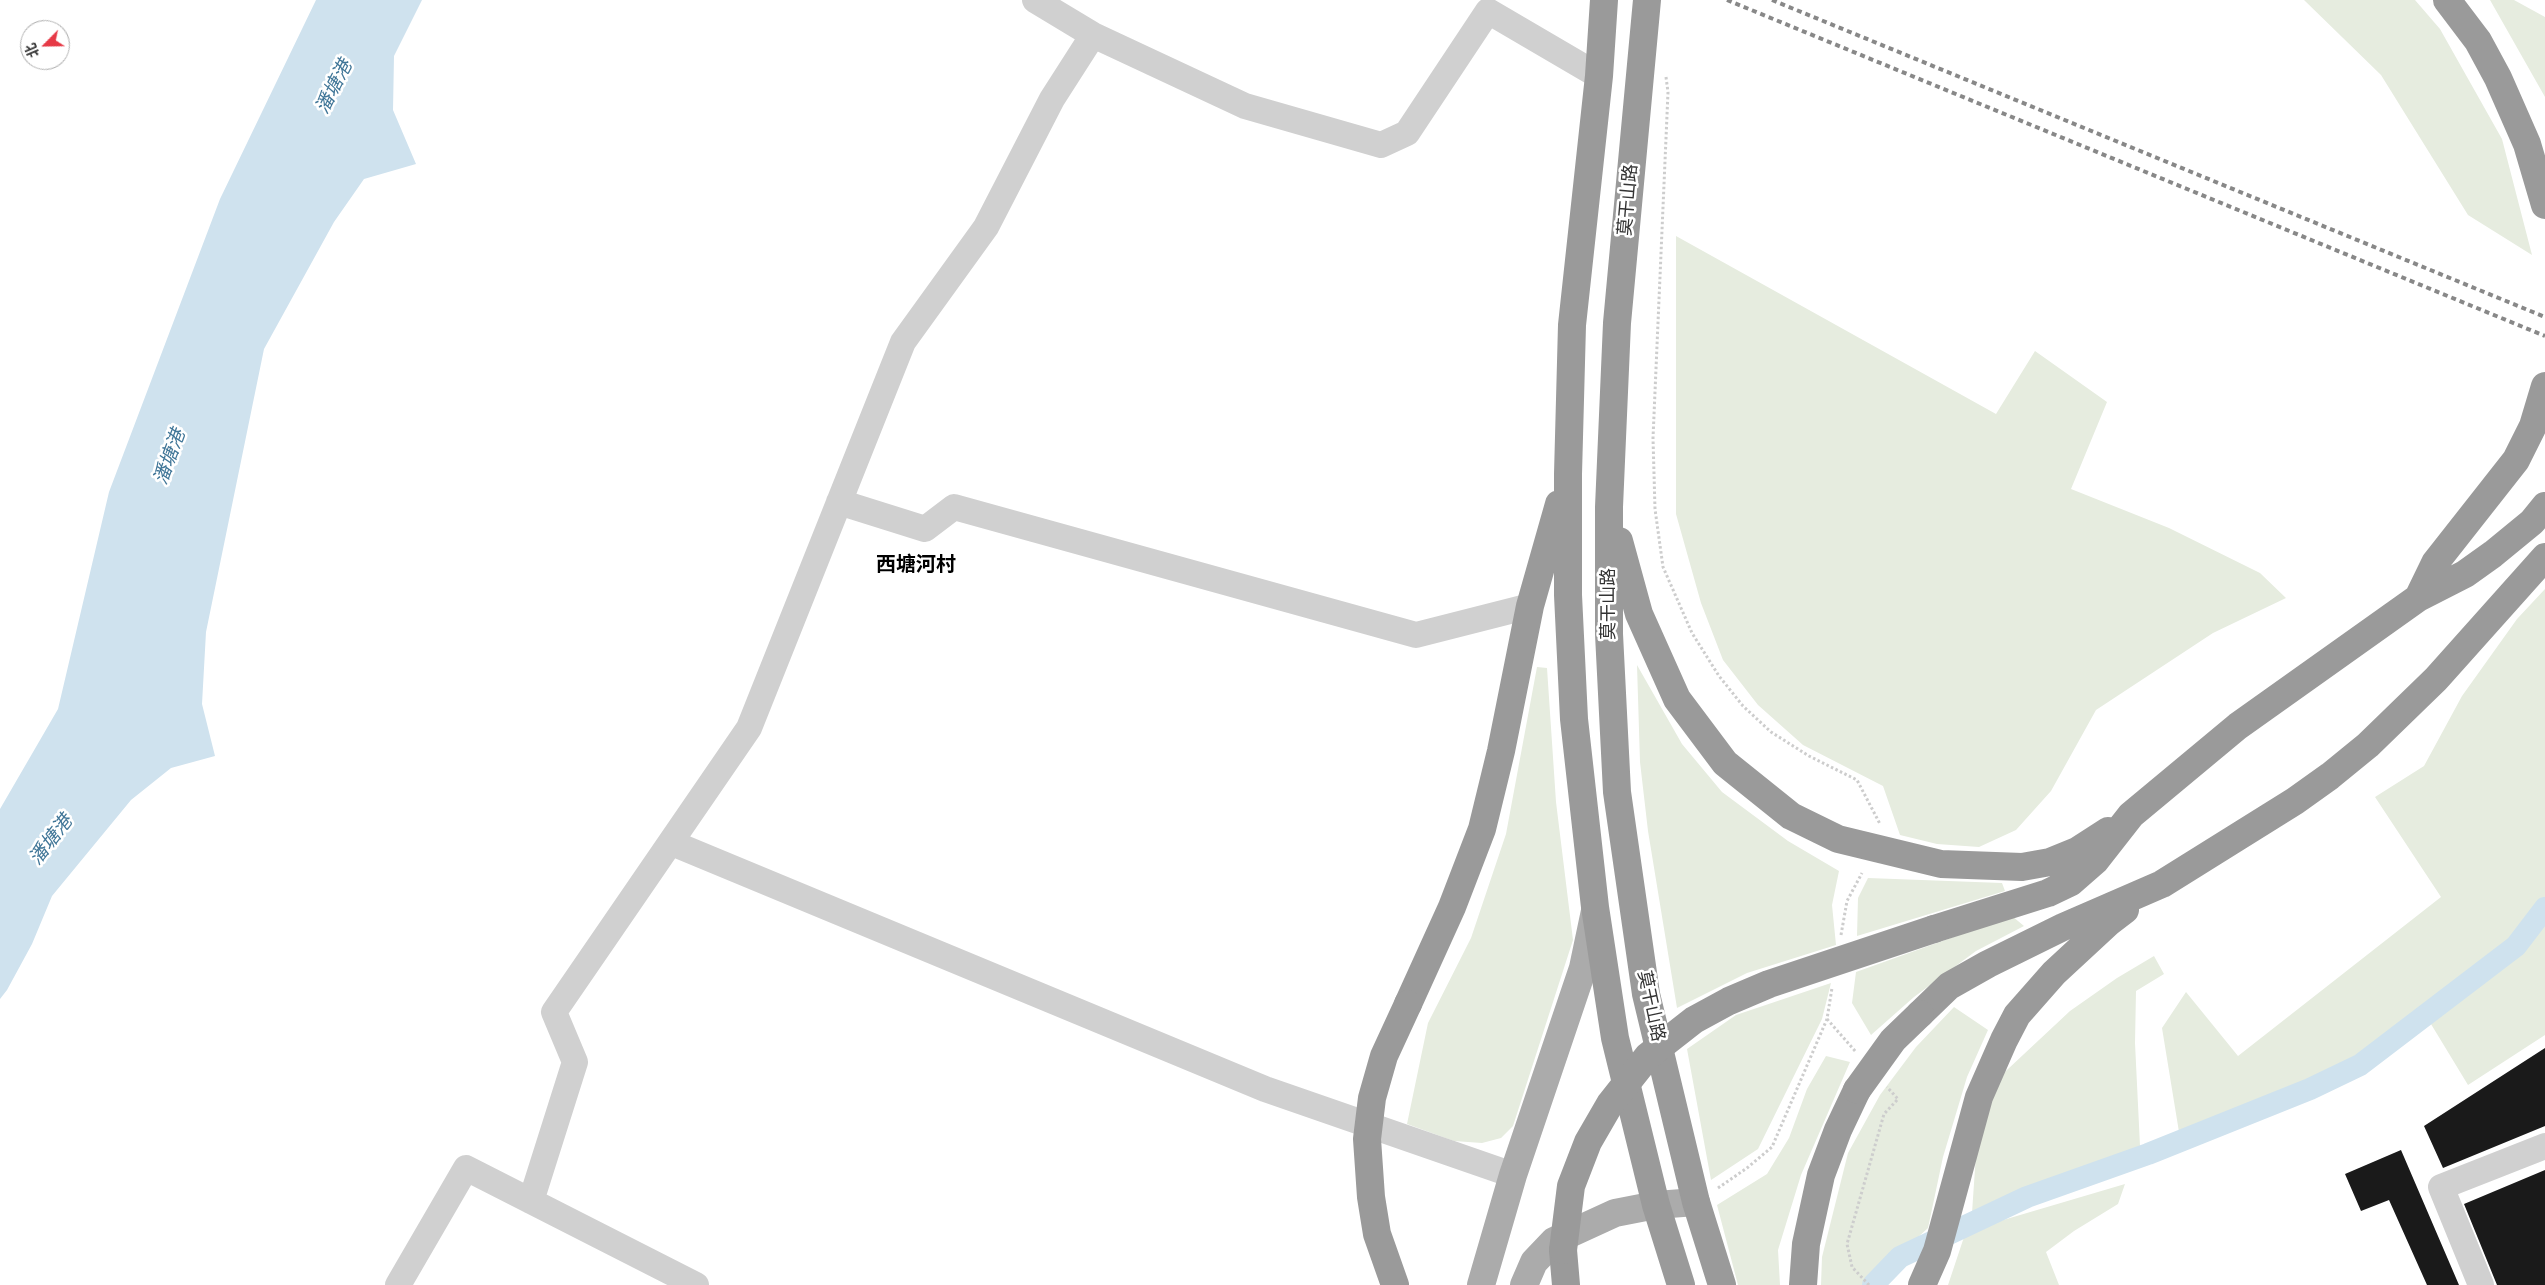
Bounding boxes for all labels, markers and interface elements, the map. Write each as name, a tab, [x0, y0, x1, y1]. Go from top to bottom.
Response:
north arrow	[20, 20, 70, 70]
text: 北	[21, 41, 43, 60]
water label: 潘塘港	[311, 56, 357, 118]
street label: 莫干山路	[1614, 163, 1642, 237]
water label: 潘塘港	[150, 426, 190, 488]
district label: 西塘河村	[876, 553, 956, 577]
street label: 莫干山路	[1598, 568, 1620, 640]
water label: 潘塘港	[24, 811, 78, 869]
street label: 莫干山路	[1633, 969, 1669, 1043]

